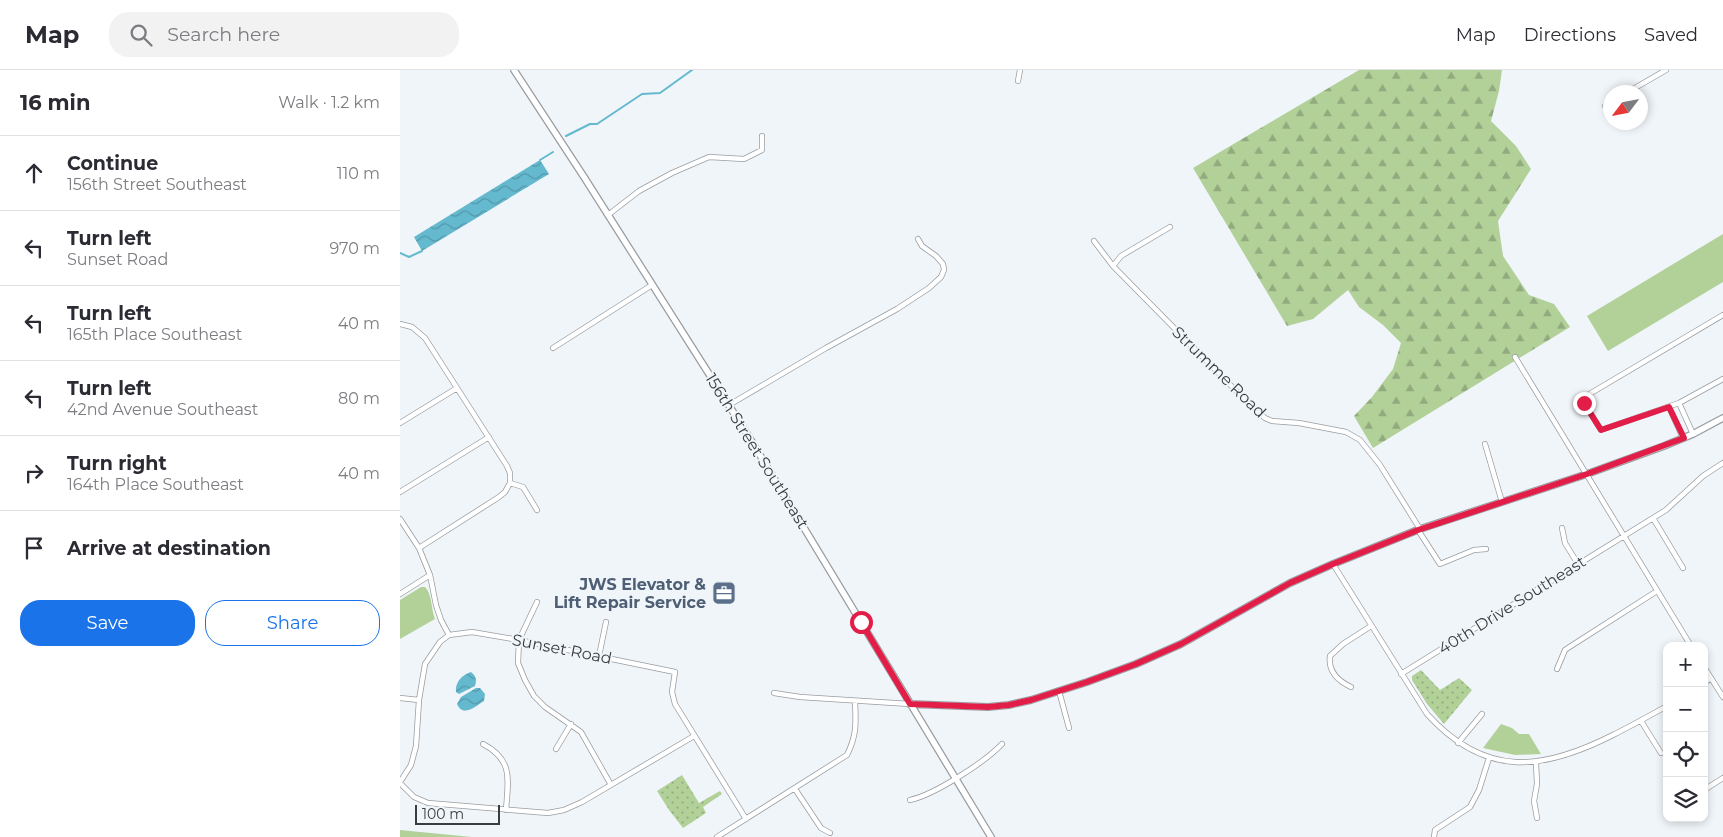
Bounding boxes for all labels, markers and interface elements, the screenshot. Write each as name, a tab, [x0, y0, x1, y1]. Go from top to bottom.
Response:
search box	[109, 12, 459, 57]
text: Map	[25, 20, 79, 49]
icon: search	[127, 21, 155, 49]
text: Search here	[167, 23, 280, 46]
text: Map	[1456, 24, 1496, 46]
text: Directions	[1524, 24, 1616, 46]
text: Saved	[1644, 24, 1698, 46]
north arrow	[1603, 85, 1648, 130]
text: 16 min	[20, 90, 90, 115]
text: Walk · 1.2 km	[278, 93, 380, 112]
text: Continue	[67, 152, 158, 175]
icon: ahead	[20, 159, 48, 187]
text: 110 m	[337, 164, 380, 183]
text: 156th Street Southeast	[67, 175, 247, 194]
text: Turn left	[67, 227, 152, 250]
icon: left	[20, 234, 48, 262]
text: 970 m	[330, 239, 380, 258]
text: Sunset Road	[67, 250, 168, 269]
text: Turn left	[67, 302, 152, 325]
icon: left	[20, 309, 48, 337]
text: 40 m	[338, 314, 380, 333]
street label: Strumme Road	[1168, 322, 1270, 422]
text: 165th Place Southeast	[67, 325, 242, 344]
street label: 156th Street Southeast	[701, 370, 813, 533]
text: Turn left	[67, 377, 152, 400]
icon: left	[20, 384, 48, 412]
text: 80 m	[338, 389, 380, 408]
route end	[1573, 392, 1596, 415]
text: 42nd Avenue Southeast	[67, 400, 258, 419]
text: Turn right	[67, 452, 167, 475]
icon: right	[20, 459, 48, 487]
text: 40 m	[338, 464, 380, 483]
text: 164th Place Southeast	[67, 475, 244, 494]
icon: arrive	[20, 534, 48, 562]
text: Arrive at destination	[67, 537, 271, 560]
street label: 40th Drive Southeast	[1435, 552, 1590, 658]
place label: JWS Elevator & Lift Repair Service	[554, 575, 706, 612]
office icon: JWS Elevator & Lift Repair Service	[711, 580, 737, 606]
button: Save	[20, 600, 195, 646]
button: Share	[205, 600, 380, 646]
route start	[850, 611, 873, 634]
street label: Sunset Road	[510, 630, 614, 668]
map controls	[1663, 642, 1708, 822]
button: +	[1663, 642, 1708, 687]
button: −	[1663, 687, 1708, 732]
button: locate	[1663, 732, 1708, 777]
button: layers	[1663, 777, 1708, 822]
scale bar	[415, 802, 500, 825]
text: 100 m	[422, 805, 464, 823]

